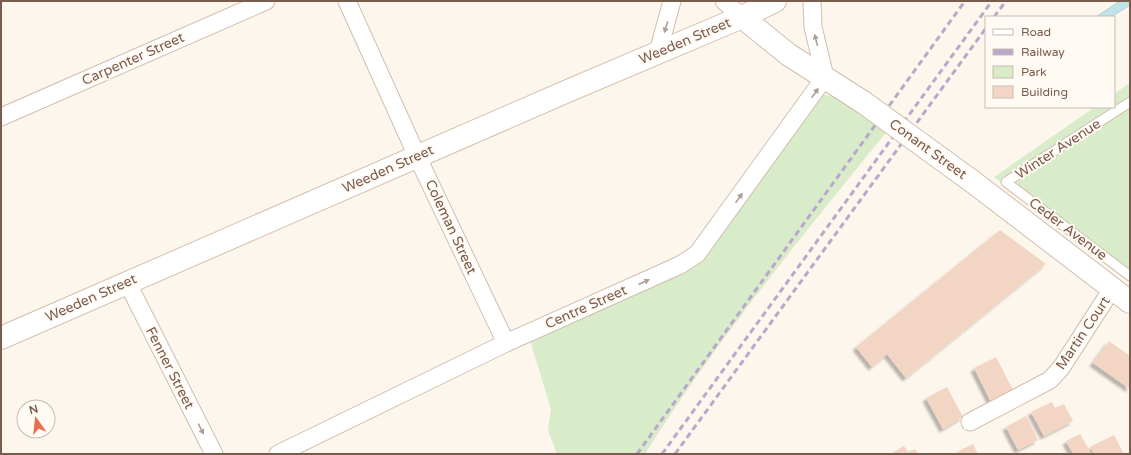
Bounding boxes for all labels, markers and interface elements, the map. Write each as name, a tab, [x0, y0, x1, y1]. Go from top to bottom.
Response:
street label: Weeden Street	[636, 14, 734, 68]
legend	[985, 16, 1115, 108]
one-way arrow	[663, 21, 669, 33]
text: Road	[1021, 25, 1051, 39]
street label: Carpenter Street	[79, 29, 187, 89]
one-way arrow	[813, 33, 819, 45]
text: Railway	[1021, 45, 1065, 59]
text: Park	[1021, 65, 1047, 79]
text: Building	[1021, 85, 1068, 99]
one-way arrow	[811, 87, 819, 98]
street label: Conant Street	[886, 115, 971, 183]
street label: Winter Avenue	[1012, 115, 1104, 183]
street label: Weeden Street	[340, 141, 437, 197]
street label: Coleman Street	[422, 177, 481, 278]
one-way arrow	[735, 193, 743, 203]
street label: Ceder Avenue	[1026, 194, 1110, 264]
street label: Weeden Street	[43, 270, 140, 326]
one-way arrow	[638, 278, 650, 284]
street label: Centre Street	[542, 281, 630, 333]
street label: Martin Court	[1052, 292, 1114, 373]
street label: Fenner Street	[142, 324, 198, 412]
north arrow	[16, 399, 56, 439]
text: N	[28, 402, 39, 417]
one-way arrow	[198, 423, 204, 435]

